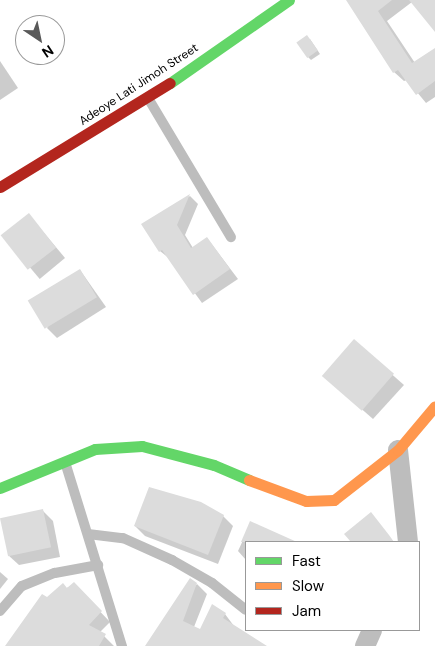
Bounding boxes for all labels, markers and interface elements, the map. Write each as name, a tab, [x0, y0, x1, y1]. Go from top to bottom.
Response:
north arrow	[15, 15, 65, 65]
text: N	[39, 41, 57, 62]
street label: Adeoye Lati Jimoh Street	[77, 41, 201, 129]
legend	[245, 541, 420, 631]
text: Fast	[292, 551, 321, 571]
text: Slow	[292, 576, 324, 596]
text: Jam	[292, 601, 321, 621]

